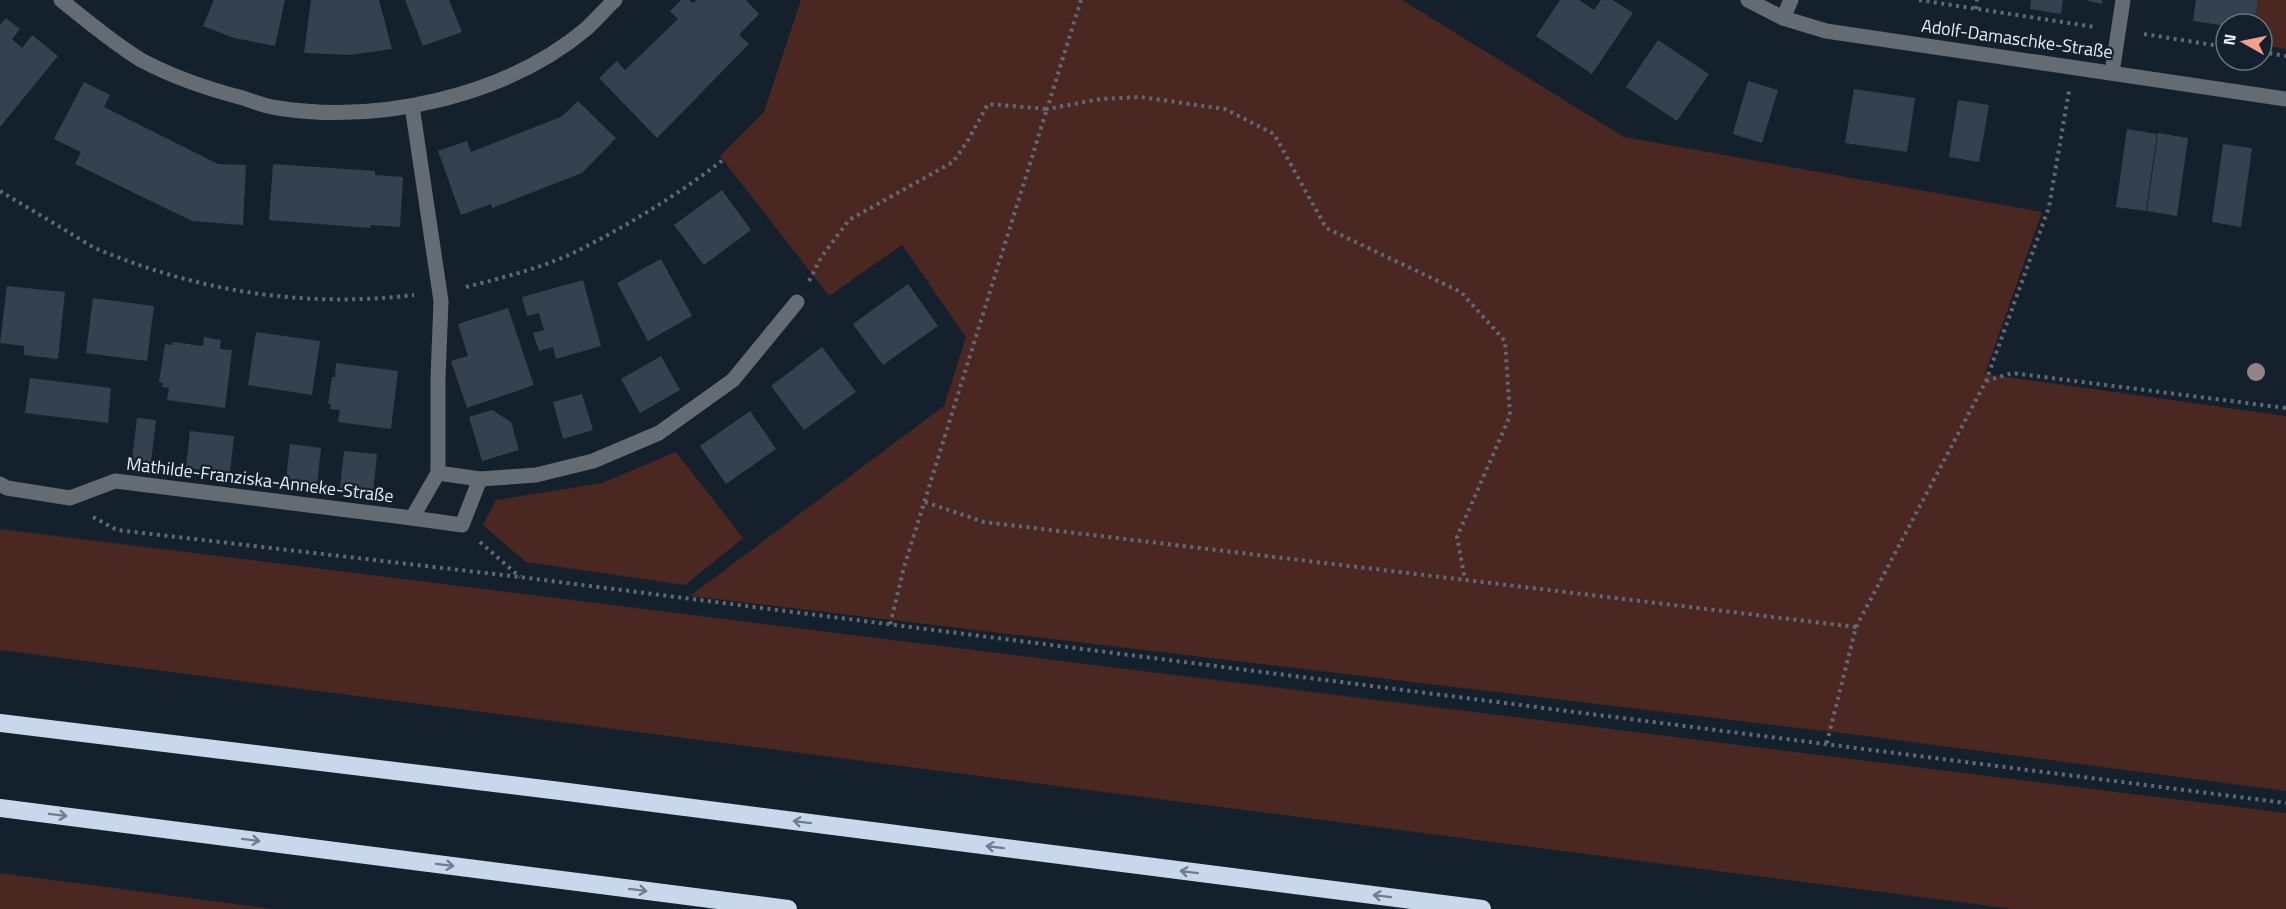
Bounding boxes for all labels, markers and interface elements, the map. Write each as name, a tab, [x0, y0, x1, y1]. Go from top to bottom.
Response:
street label: Adolf-Damaschke-Straße	[1920, 12, 2114, 65]
north arrow	[2214, 12, 2274, 72]
text: N	[2216, 32, 2242, 47]
street label: Mathilde-Franziska-Anneke-Straße	[125, 450, 395, 509]
one-way arrow	[48, 810, 67, 821]
one-way arrow	[793, 817, 812, 828]
one-way arrow	[241, 835, 261, 846]
one-way arrow	[986, 841, 1006, 852]
one-way arrow	[434, 860, 454, 871]
one-way arrow	[1179, 866, 1199, 877]
one-way arrow	[628, 884, 648, 895]
one-way arrow	[1373, 891, 1393, 902]

